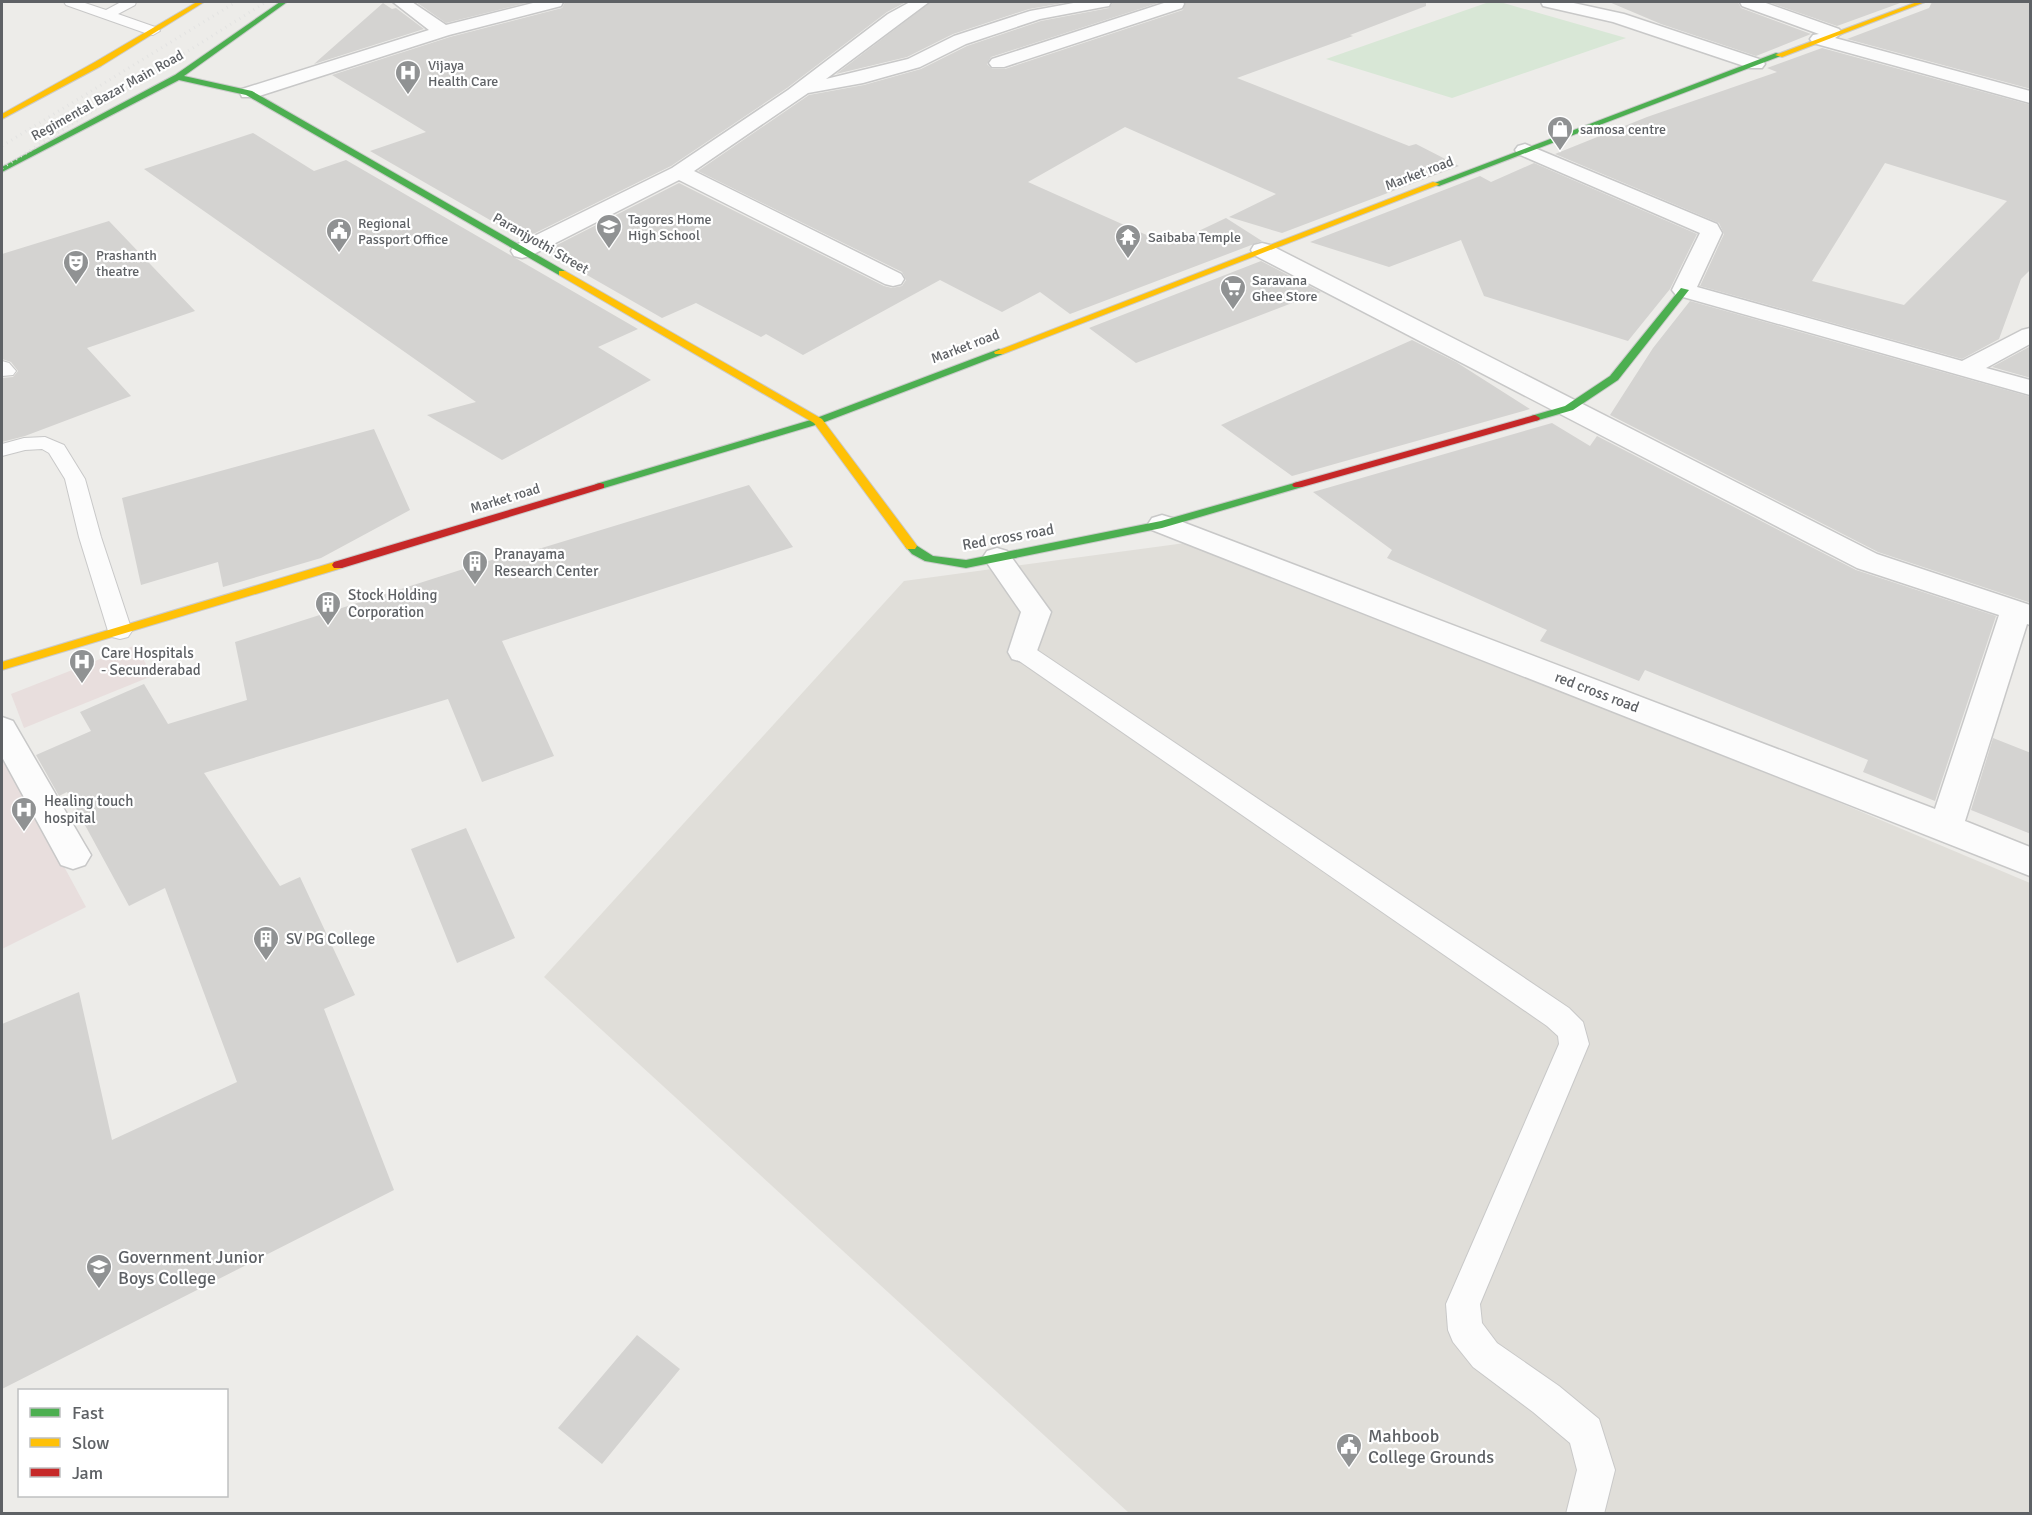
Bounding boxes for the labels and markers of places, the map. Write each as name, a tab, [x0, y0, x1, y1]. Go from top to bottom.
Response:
place label: Vijaya Health Care	[428, 57, 498, 90]
hospital icon: Vijaya Health Care	[393, 58, 423, 96]
shop icon: samosa centre	[1545, 114, 1575, 152]
place label: samosa centre	[1580, 121, 1666, 138]
place label: Tagores Home High School	[628, 211, 712, 244]
school or university icon: Tagores Home High School	[594, 212, 624, 250]
place label: Regional Passport Office	[358, 215, 448, 248]
public building icon: Regional Passport Office	[324, 216, 354, 254]
temple icon: Saibaba Temple	[1113, 222, 1143, 260]
place label: Saibaba Temple	[1148, 229, 1241, 246]
place label: Prashanth theatre	[96, 247, 157, 280]
theatre icon: Prashanth theatre	[61, 248, 91, 286]
place label: Saravana Ghee Store	[1252, 272, 1317, 305]
supermarket icon: Saravana Ghee Store	[1218, 273, 1248, 311]
place label: Pranayama Research Center	[494, 545, 599, 580]
building icon: Pranayama Research Center	[460, 548, 490, 586]
place label: Stock Holding Corporation	[348, 586, 438, 621]
building icon: Stock Holding Corporation	[313, 589, 343, 627]
place label: Care Hospitals - Secunderabad	[101, 644, 201, 679]
hospital icon: Care Hospitals - Secunderabad	[67, 647, 97, 685]
place label: Healing touch hospital	[44, 792, 133, 827]
hospital icon: Healing touch hospital	[9, 795, 39, 833]
building icon: SV PG College	[251, 924, 281, 962]
place label: SV PG College	[286, 930, 375, 948]
place label: Government Junior Boys College	[118, 1246, 265, 1289]
school or university icon: Government Junior Boys College	[84, 1252, 114, 1290]
place label: Mahboob College Grounds	[1368, 1425, 1494, 1468]
public building icon: Mahboob College Grounds	[1334, 1431, 1364, 1469]

